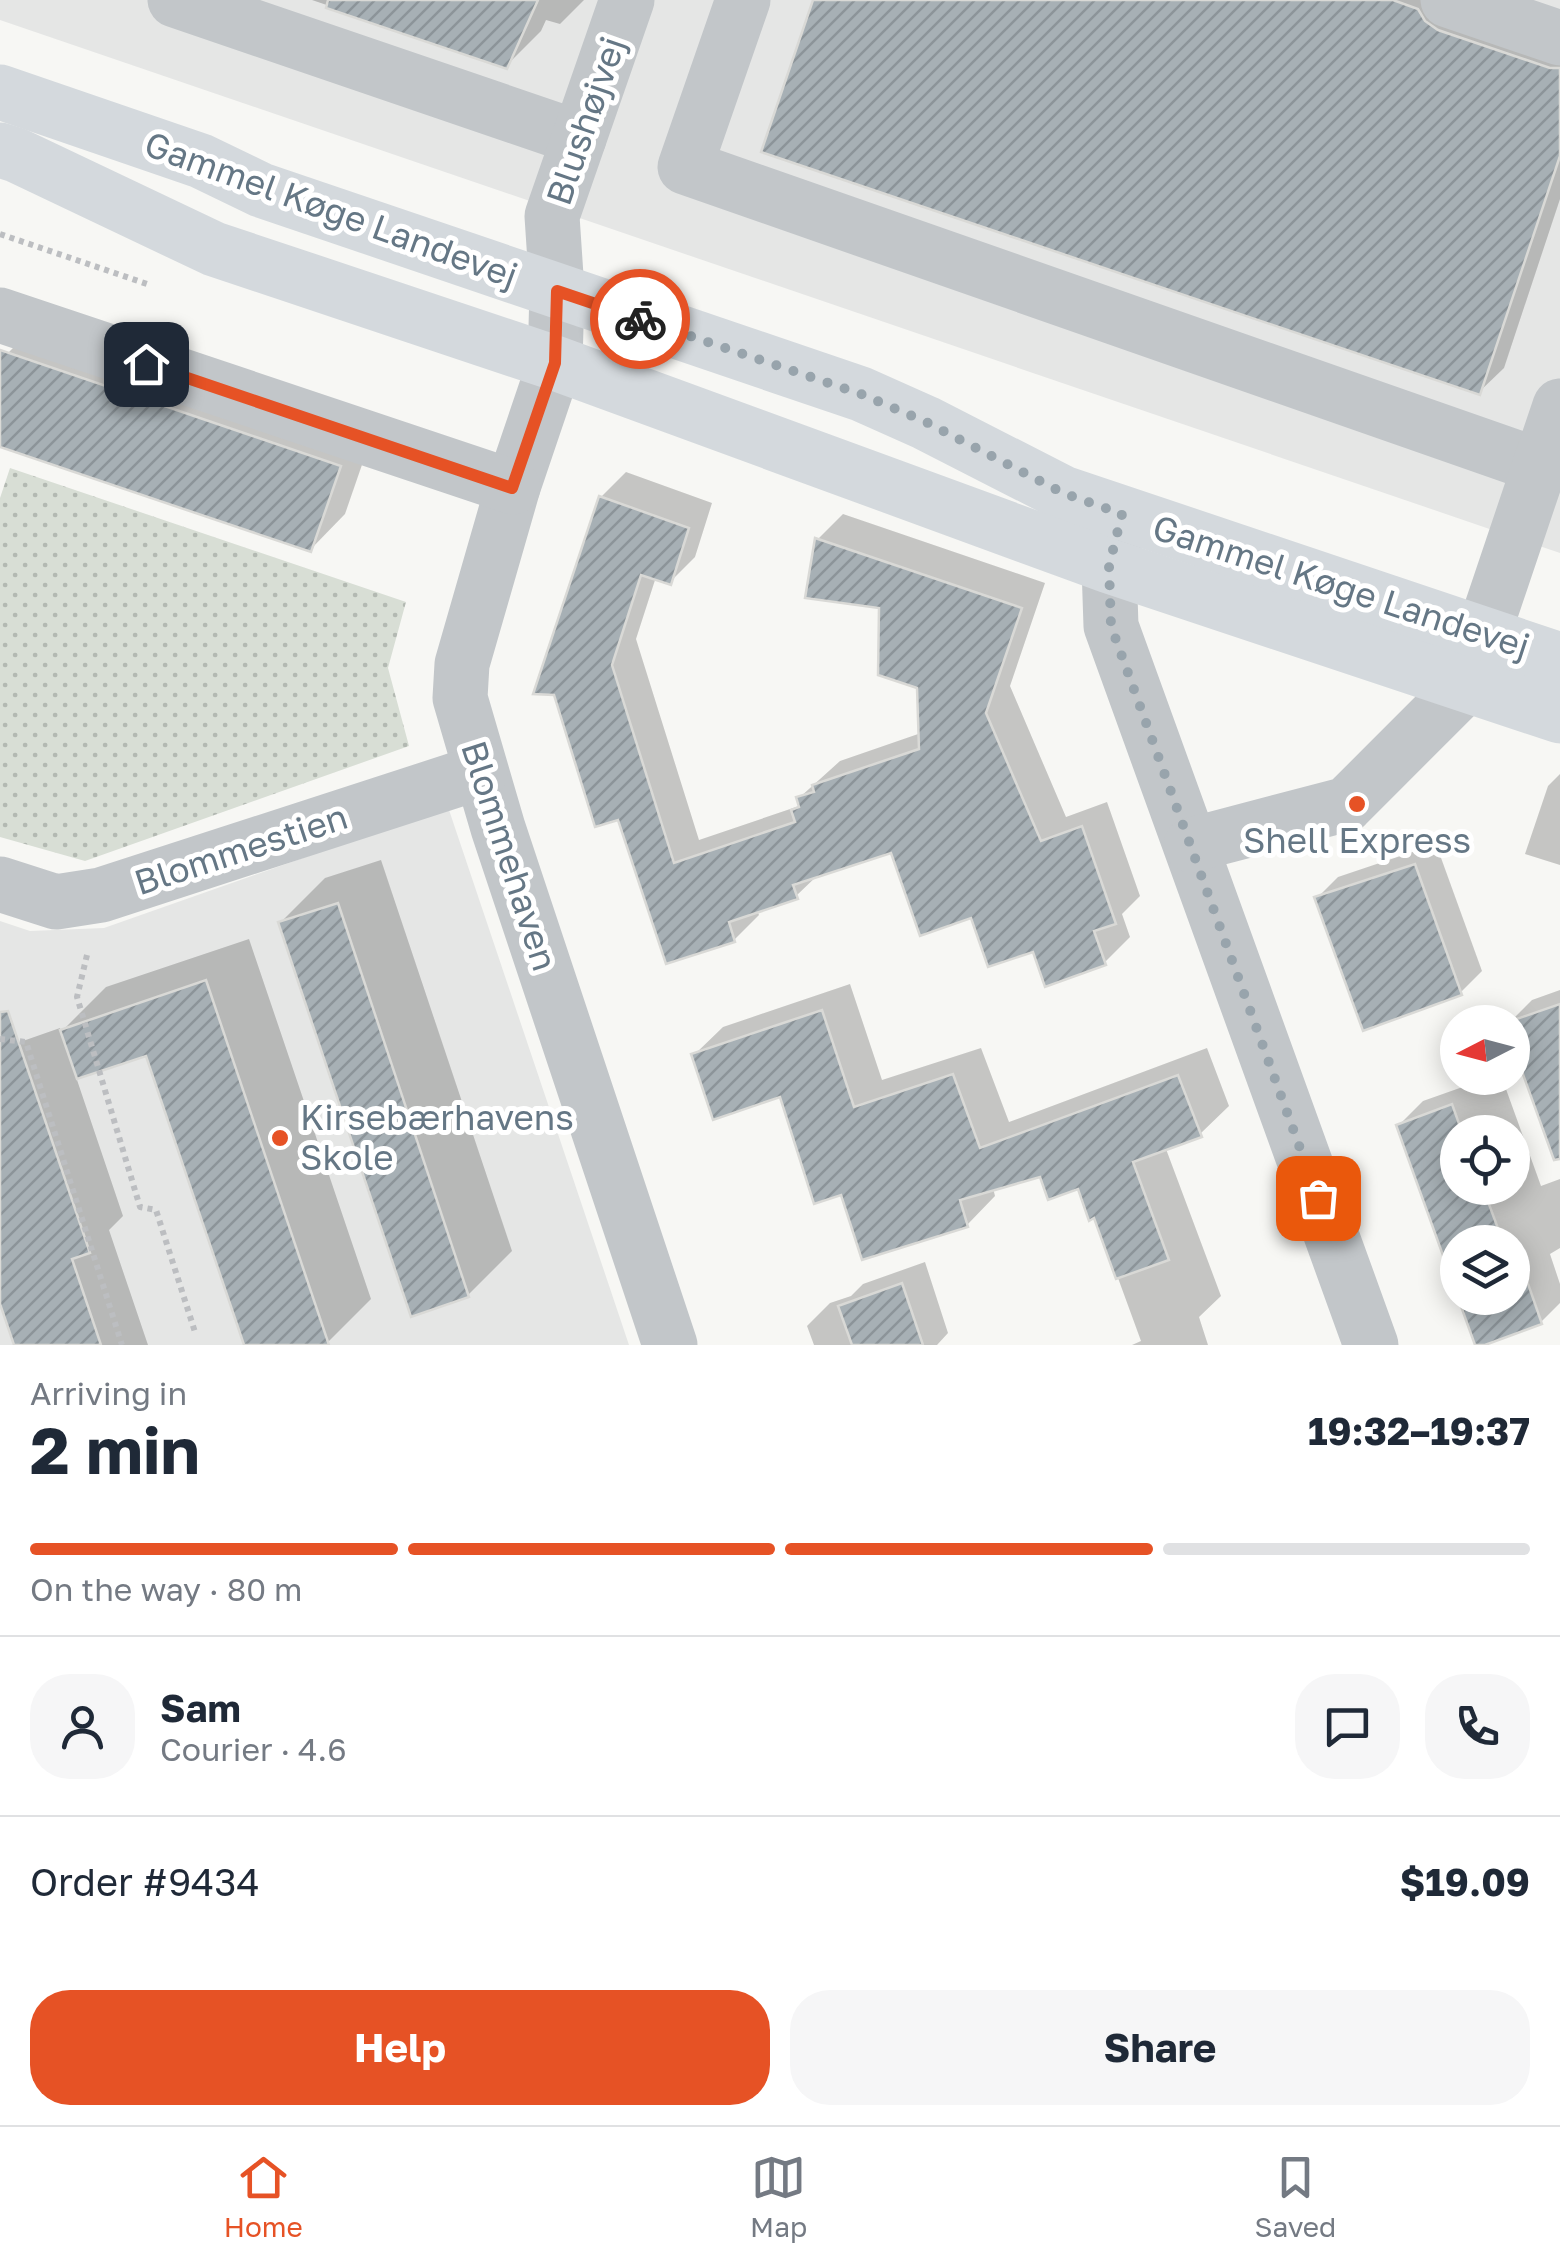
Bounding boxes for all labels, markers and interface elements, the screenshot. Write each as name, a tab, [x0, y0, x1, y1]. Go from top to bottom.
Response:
street label: Blushøjvej	[537, 31, 633, 210]
street label: Gammel Køge Landevej	[139, 122, 523, 296]
courier	[590, 269, 690, 369]
icon: bike	[613, 292, 668, 347]
pin	[104, 322, 189, 407]
icon: home	[119, 337, 174, 392]
street label: Gammel Køge Landevej	[1148, 505, 1535, 667]
street label: Blommehaven	[453, 736, 567, 976]
marker: Shell Express	[1346, 793, 1368, 815]
street label: Blommestien	[129, 795, 352, 903]
place label: Shell Express	[1243, 819, 1471, 861]
north arrow	[1440, 1005, 1530, 1095]
map controls	[1440, 1005, 1530, 1315]
place label: Kirsebærhavens Skole	[300, 1096, 574, 1178]
button: locate	[1440, 1115, 1530, 1205]
marker: Kirsebærhavens Skole	[269, 1127, 291, 1149]
pin	[1276, 1156, 1361, 1241]
icon: bag	[1291, 1171, 1346, 1226]
button: layers	[1440, 1225, 1530, 1315]
text: Arriving in	[30, 1374, 187, 1412]
text: 19:32–19:37	[1308, 1408, 1530, 1453]
text: 2 min	[30, 1410, 200, 1488]
text: On the way · 80 m	[30, 1570, 302, 1608]
button: person	[30, 1674, 135, 1779]
button: chat	[1295, 1674, 1400, 1779]
button: phone	[1425, 1674, 1530, 1779]
text: Sam	[160, 1685, 241, 1730]
text: Courier · 4.6	[160, 1730, 347, 1768]
text: Order #9434	[30, 1859, 260, 1904]
text: $19.09	[1400, 1859, 1530, 1904]
button: Help	[30, 1990, 770, 2105]
button: Share	[790, 1990, 1530, 2105]
tab: Home	[224, 2150, 303, 2243]
tab: Map	[750, 2150, 807, 2243]
tab: Saved	[1255, 2150, 1336, 2243]

